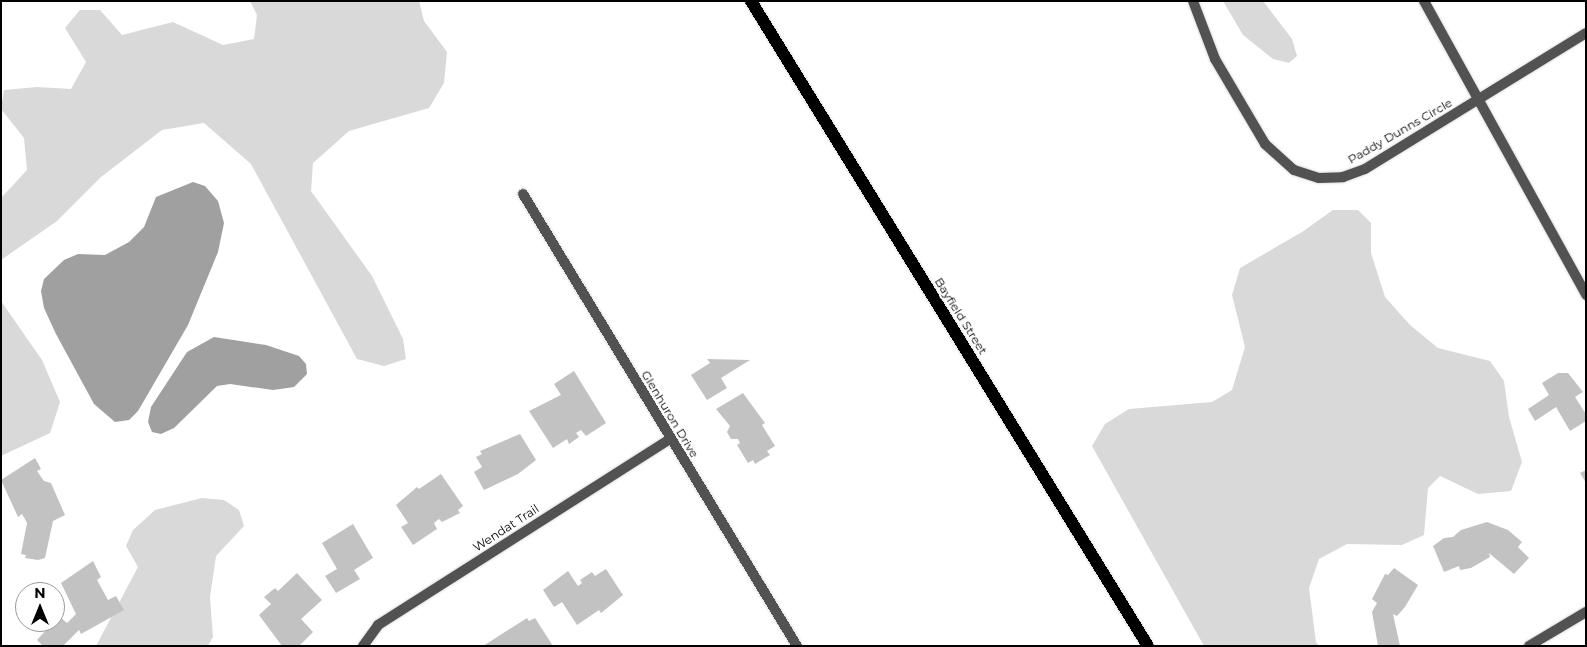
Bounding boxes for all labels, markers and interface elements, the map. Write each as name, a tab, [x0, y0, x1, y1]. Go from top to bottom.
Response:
street label: Paddy Dunns Circle	[1345, 95, 1455, 167]
street label: Bayfield Street	[932, 275, 990, 357]
street label: Glenhuron Drive	[638, 368, 702, 460]
street label: Wendat Trail	[470, 501, 542, 555]
north arrow	[15, 582, 65, 632]
text: N	[34, 584, 46, 602]

